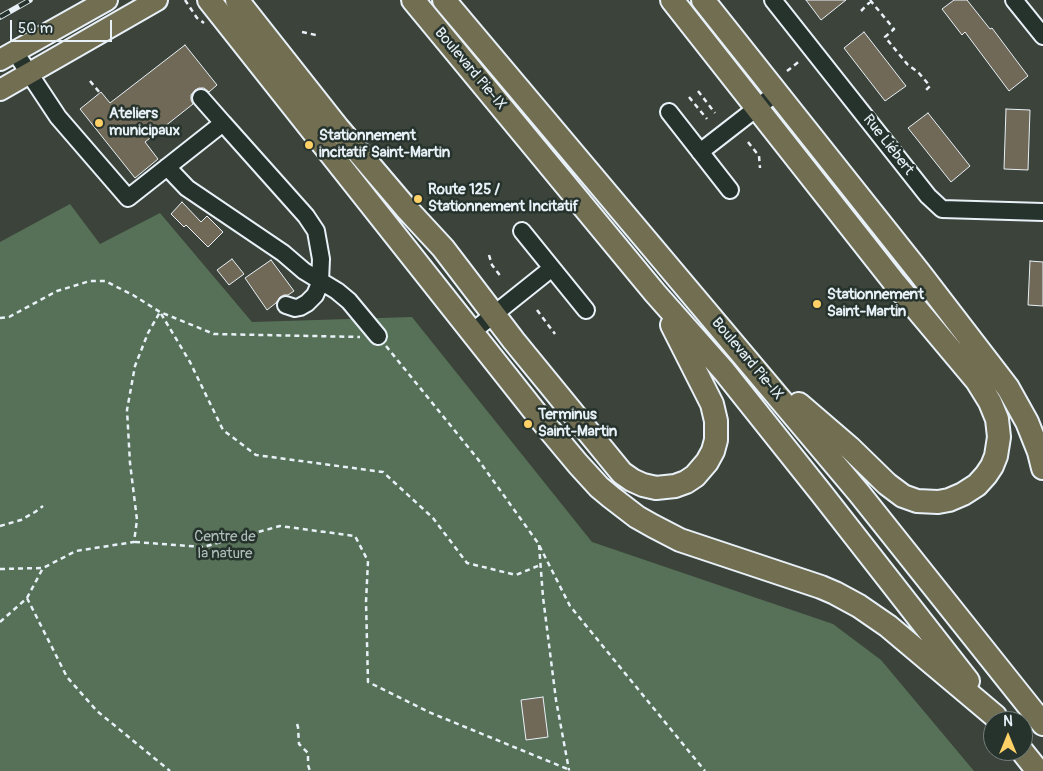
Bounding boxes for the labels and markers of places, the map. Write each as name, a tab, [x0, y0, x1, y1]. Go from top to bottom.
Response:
place label: Ateliers municipaux	[109, 105, 180, 140]
marker: Ateliers municipaux	[93, 117, 105, 129]
place label: Stationnement incitatif Saint-Martin	[319, 127, 450, 162]
marker: Stationnement incitatif Saint-Martin	[303, 139, 315, 151]
place label: Route 125 / Stationnement Incitatif	[428, 181, 579, 216]
marker: Route 125 / Stationnement Incitatif	[412, 193, 424, 205]
place label: Stationnement Saint-Martin	[827, 286, 924, 321]
marker: Stationnement Saint-Martin	[811, 298, 823, 310]
place label: Terminus Saint-Martin	[538, 406, 617, 441]
marker: Terminus Saint-Martin	[522, 418, 534, 430]

